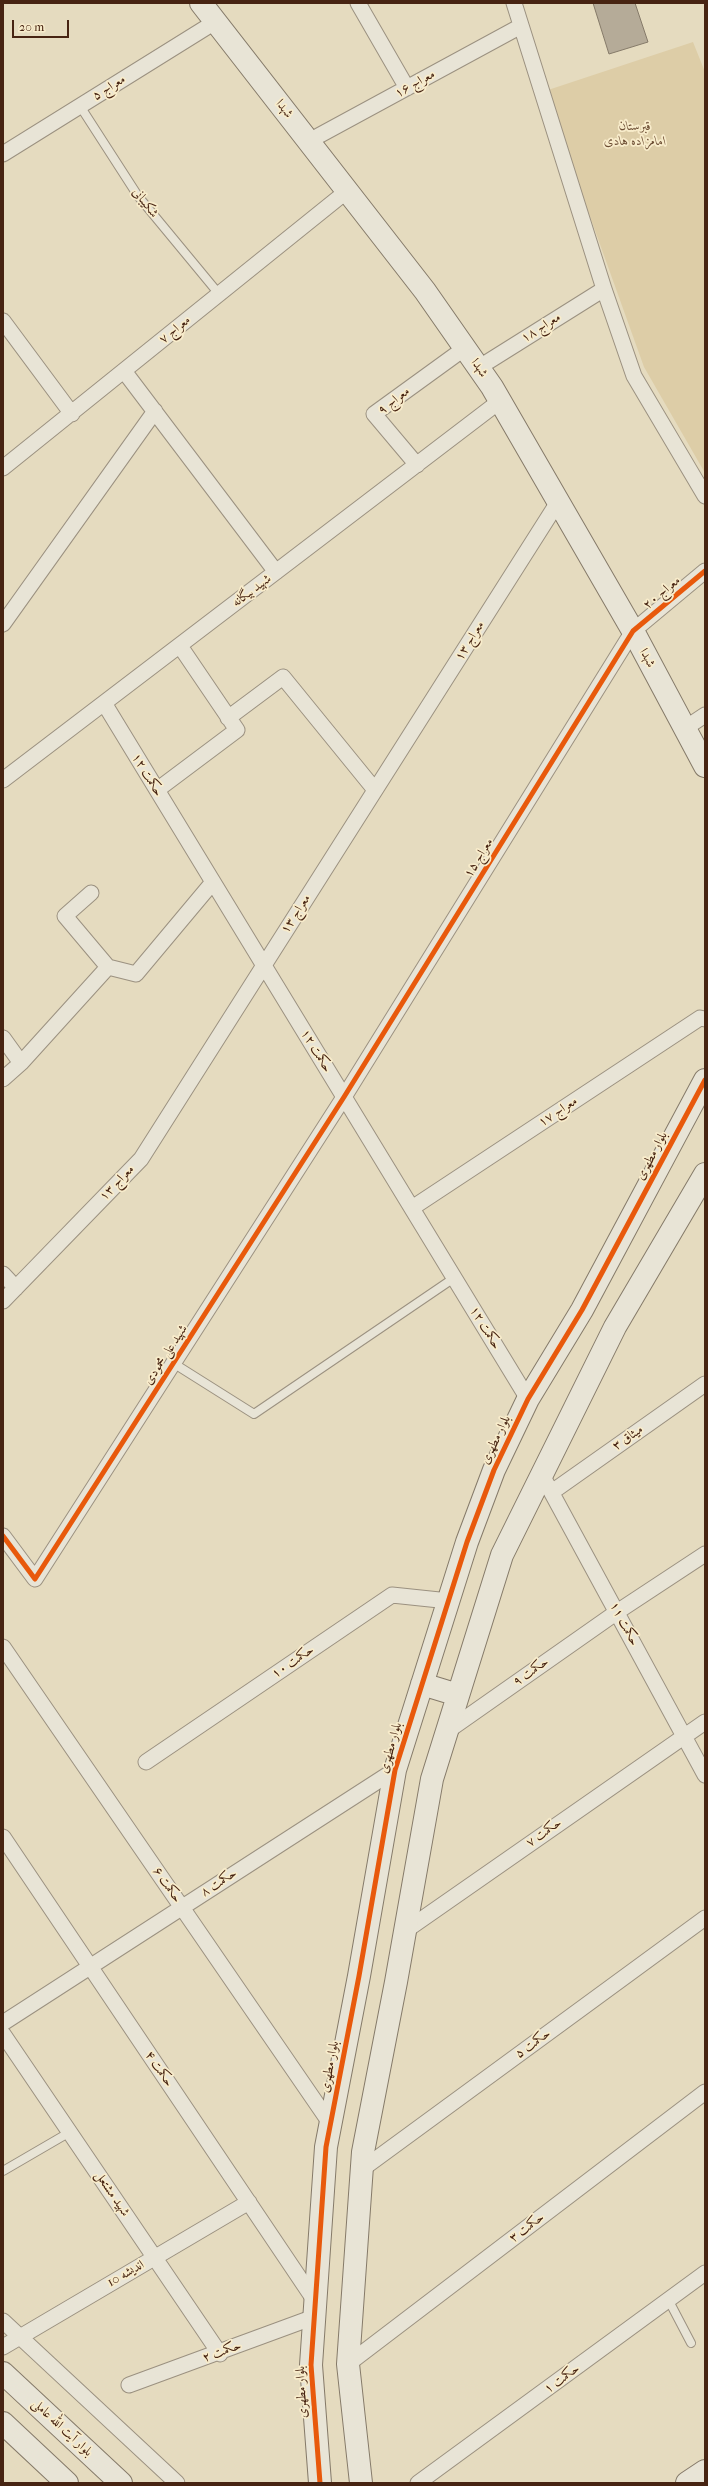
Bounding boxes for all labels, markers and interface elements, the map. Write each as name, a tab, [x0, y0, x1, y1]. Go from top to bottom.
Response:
scale bar	[14, 12, 71, 38]
text: 20 m	[19, 20, 44, 34]
street label: معراج ۱۶	[392, 67, 438, 101]
street label: معراج ۵	[90, 72, 128, 104]
street label: شهدا	[272, 97, 296, 121]
park label: قبرستان امامزاده هادی	[604, 119, 666, 150]
street label: شکیبانی	[128, 185, 162, 221]
street label: معراج ۱۸	[518, 310, 564, 346]
street label: معراج ۷	[156, 313, 194, 347]
street label: شهدا	[467, 356, 491, 380]
street label: معراج ۹	[375, 384, 413, 418]
street label: شهید بیگانه	[229, 571, 275, 611]
street label: معراج ۲۰	[640, 573, 684, 613]
street label: معراج ۱۳	[452, 618, 488, 664]
street label: شهدا	[636, 646, 658, 670]
street label: حکمت ۱۲	[128, 751, 166, 799]
street label: معراج ۱۵	[461, 835, 497, 881]
street label: معراج ۱۳	[278, 891, 314, 937]
street label: حکمت ۱۲	[297, 1027, 335, 1075]
street label: معراج ۱۷	[535, 1094, 581, 1130]
street label: بلوار مطهری	[633, 1129, 671, 1183]
street label: معراج ۱۳	[96, 1162, 138, 1204]
street label: حکمت ۱۲	[466, 1304, 504, 1352]
street label: شهید علی محمودی	[141, 1322, 191, 1388]
street label: بلوار مطهری	[478, 1413, 514, 1467]
street label: میثاق ۳	[610, 1422, 646, 1454]
street label: حکمت ۱۱	[606, 1599, 642, 1649]
street label: حکمت ۱۰	[269, 1642, 317, 1682]
street label: حکمت ۹	[510, 1654, 552, 1690]
street label: بلوار مطهری	[376, 1721, 406, 1775]
street label: حکمت ۷	[523, 1815, 565, 1851]
street label: حکمت ۶	[149, 1864, 185, 1906]
street label: حکمت ۸	[198, 1866, 240, 1900]
street label: حکمت ۵	[512, 2026, 554, 2062]
street label: بلوار مطهری	[317, 2040, 343, 2094]
street label: حکمت ۴	[141, 2048, 177, 2090]
street label: شهید مشتعل	[91, 2168, 133, 2220]
street label: حکمت ۳	[506, 2210, 548, 2246]
street label: اندیشه 10	[105, 2257, 147, 2291]
street label: حکمت ۲	[201, 2338, 243, 2366]
street label: حکمت ۱	[541, 2361, 583, 2397]
street label: بلوار مطهری	[293, 2365, 311, 2419]
street label: بلوار آیت‌ الله عاملی	[28, 2396, 96, 2460]

